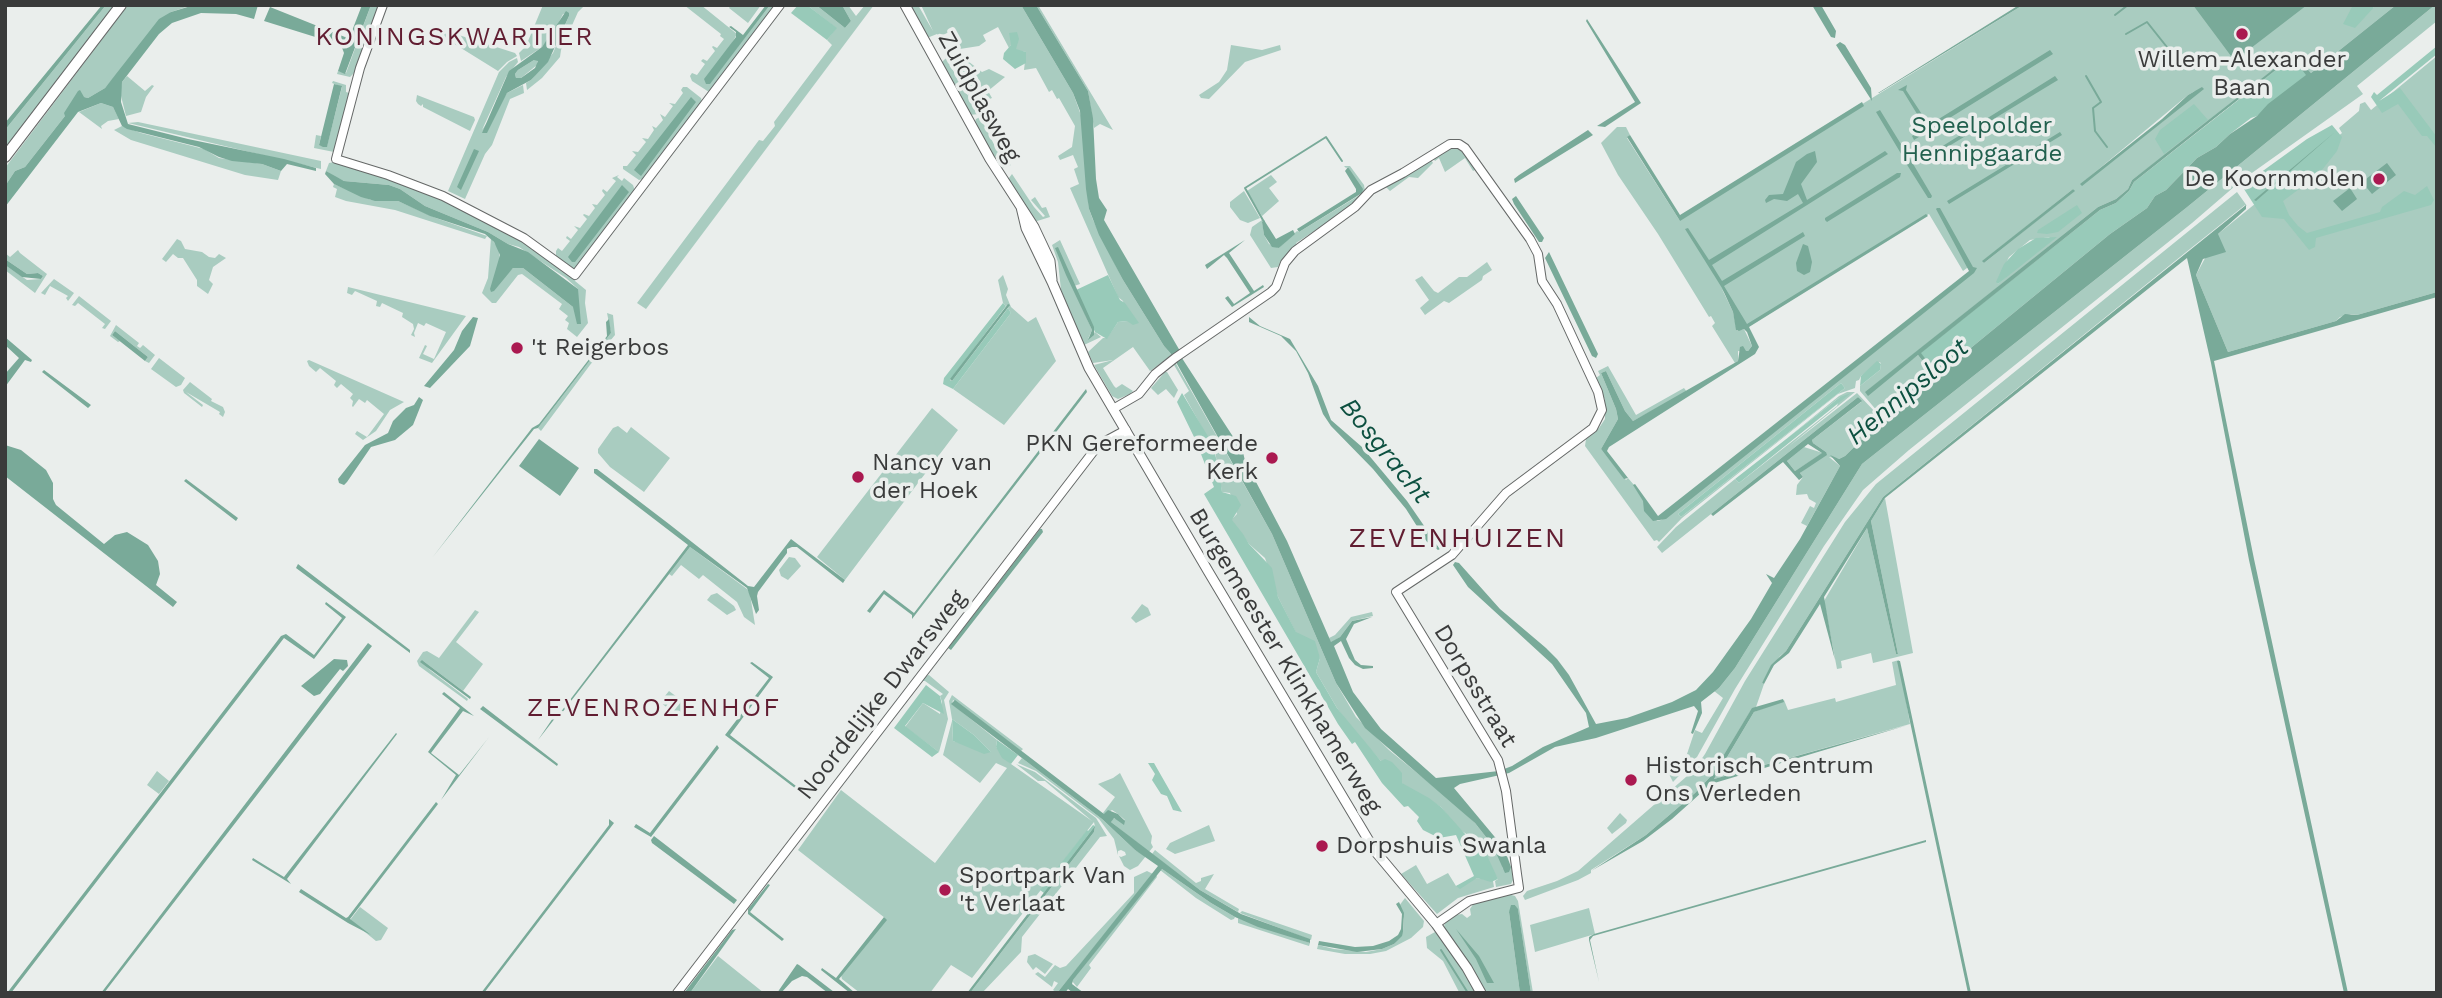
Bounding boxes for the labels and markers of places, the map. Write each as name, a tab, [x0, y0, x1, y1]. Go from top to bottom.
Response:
marker: Willem-Alexander Baan	[2234, 26, 2250, 42]
place label: Willem-Alexander Baan	[2138, 46, 2346, 102]
place label: De Koornmolen	[2184, 165, 2365, 193]
marker: De Koornmolen	[2371, 171, 2387, 187]
place label: 't Reigerbos	[531, 334, 669, 362]
marker: 't Reigerbos	[509, 340, 525, 356]
place label: PKN Gereformeerde Kerk	[1025, 430, 1258, 486]
place label: Nancy van der Hoek	[872, 449, 992, 505]
marker: PKN Gereformeerde Kerk	[1264, 450, 1280, 466]
marker: Nancy van der Hoek	[850, 469, 866, 485]
place label: Historisch Centrum Ons Verleden	[1645, 752, 1874, 808]
marker: Historisch Centrum Ons Verleden	[1623, 772, 1639, 788]
place label: Dorpshuis Swanla	[1336, 832, 1547, 860]
marker: Dorpshuis Swanla	[1314, 838, 1330, 854]
place label: Sportpark Van 't Verlaat	[959, 862, 1126, 918]
marker: Sportpark Van 't Verlaat	[937, 882, 953, 898]

